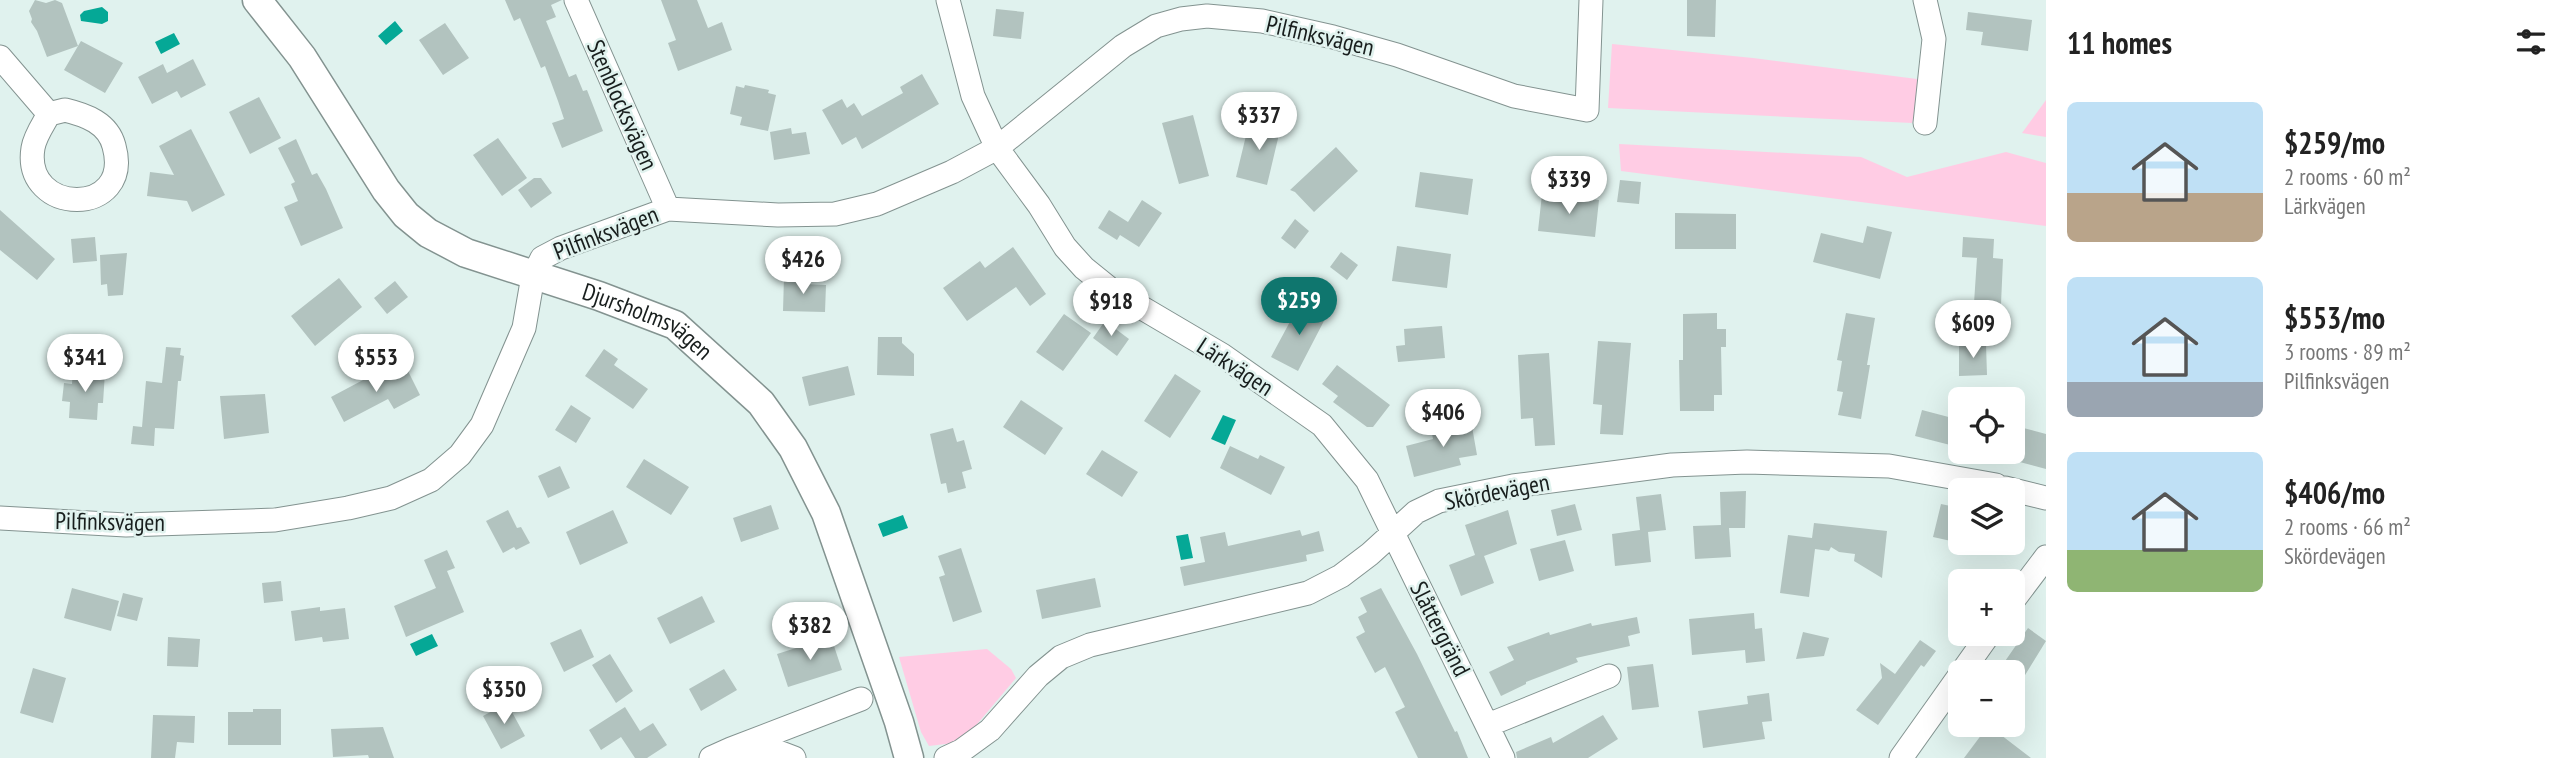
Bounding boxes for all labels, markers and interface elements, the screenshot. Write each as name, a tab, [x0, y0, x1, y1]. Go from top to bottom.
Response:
street label: Pilfinksvägen	[1263, 8, 1377, 63]
text: 11 homes	[2067, 23, 2172, 62]
icon: filters	[2512, 23, 2550, 61]
street label: Stenblocksvägen	[580, 35, 665, 175]
pin: $337	[1218, 92, 1300, 152]
text: $337	[1237, 100, 1281, 129]
text: $259/mo	[2284, 123, 2385, 162]
icon: home	[2123, 130, 2207, 214]
pin: $339	[1528, 156, 1610, 216]
text: 2 rooms · 60 m²	[2284, 162, 2411, 191]
text: $339	[1547, 164, 1591, 193]
text: Lärkvägen	[2284, 191, 2366, 220]
street label: Pilfinksvägen	[549, 198, 663, 267]
pin: $426	[762, 236, 844, 296]
text: $426	[781, 244, 825, 273]
street label: Djursholmsvägen	[579, 276, 719, 366]
pin: $918	[1070, 278, 1152, 338]
pin: $259	[1258, 278, 1340, 337]
text: $259	[1277, 285, 1321, 314]
text: $918	[1089, 286, 1133, 315]
text: $553/mo	[2284, 298, 2385, 337]
pin: $609	[1932, 300, 2014, 360]
icon: home	[2123, 305, 2207, 389]
text: $609	[1951, 308, 1995, 337]
street label: Lärkvägen	[1191, 330, 1279, 403]
pin: $341	[44, 334, 126, 394]
pin: $553	[335, 334, 417, 394]
text: 3 rooms · 89 m²	[2284, 337, 2411, 366]
text: $341	[63, 342, 107, 371]
text: $553	[354, 342, 398, 371]
text: Pilfinksvägen	[2284, 366, 2389, 395]
map controls	[1948, 387, 2025, 737]
button: locate	[1948, 387, 2025, 464]
pin: $406	[1402, 390, 1484, 449]
text: $406	[1421, 397, 1465, 426]
street label: Skördevägen	[1442, 466, 1552, 517]
text: $406/mo	[2284, 473, 2385, 512]
button: layers	[1948, 478, 2025, 555]
icon: home	[2123, 480, 2207, 564]
street label: Pilfinksvägen	[55, 505, 165, 538]
text: 2 rooms · 66 m²	[2284, 512, 2411, 541]
text: Skördevägen	[2284, 541, 2386, 570]
button: +	[1948, 569, 2025, 646]
street label: Slåttergränd	[1403, 576, 1478, 681]
pin: $382	[769, 602, 851, 662]
text: $382	[788, 610, 832, 639]
button: −	[1948, 660, 2025, 737]
pin: $350	[463, 666, 545, 726]
text: $350	[482, 674, 526, 703]

